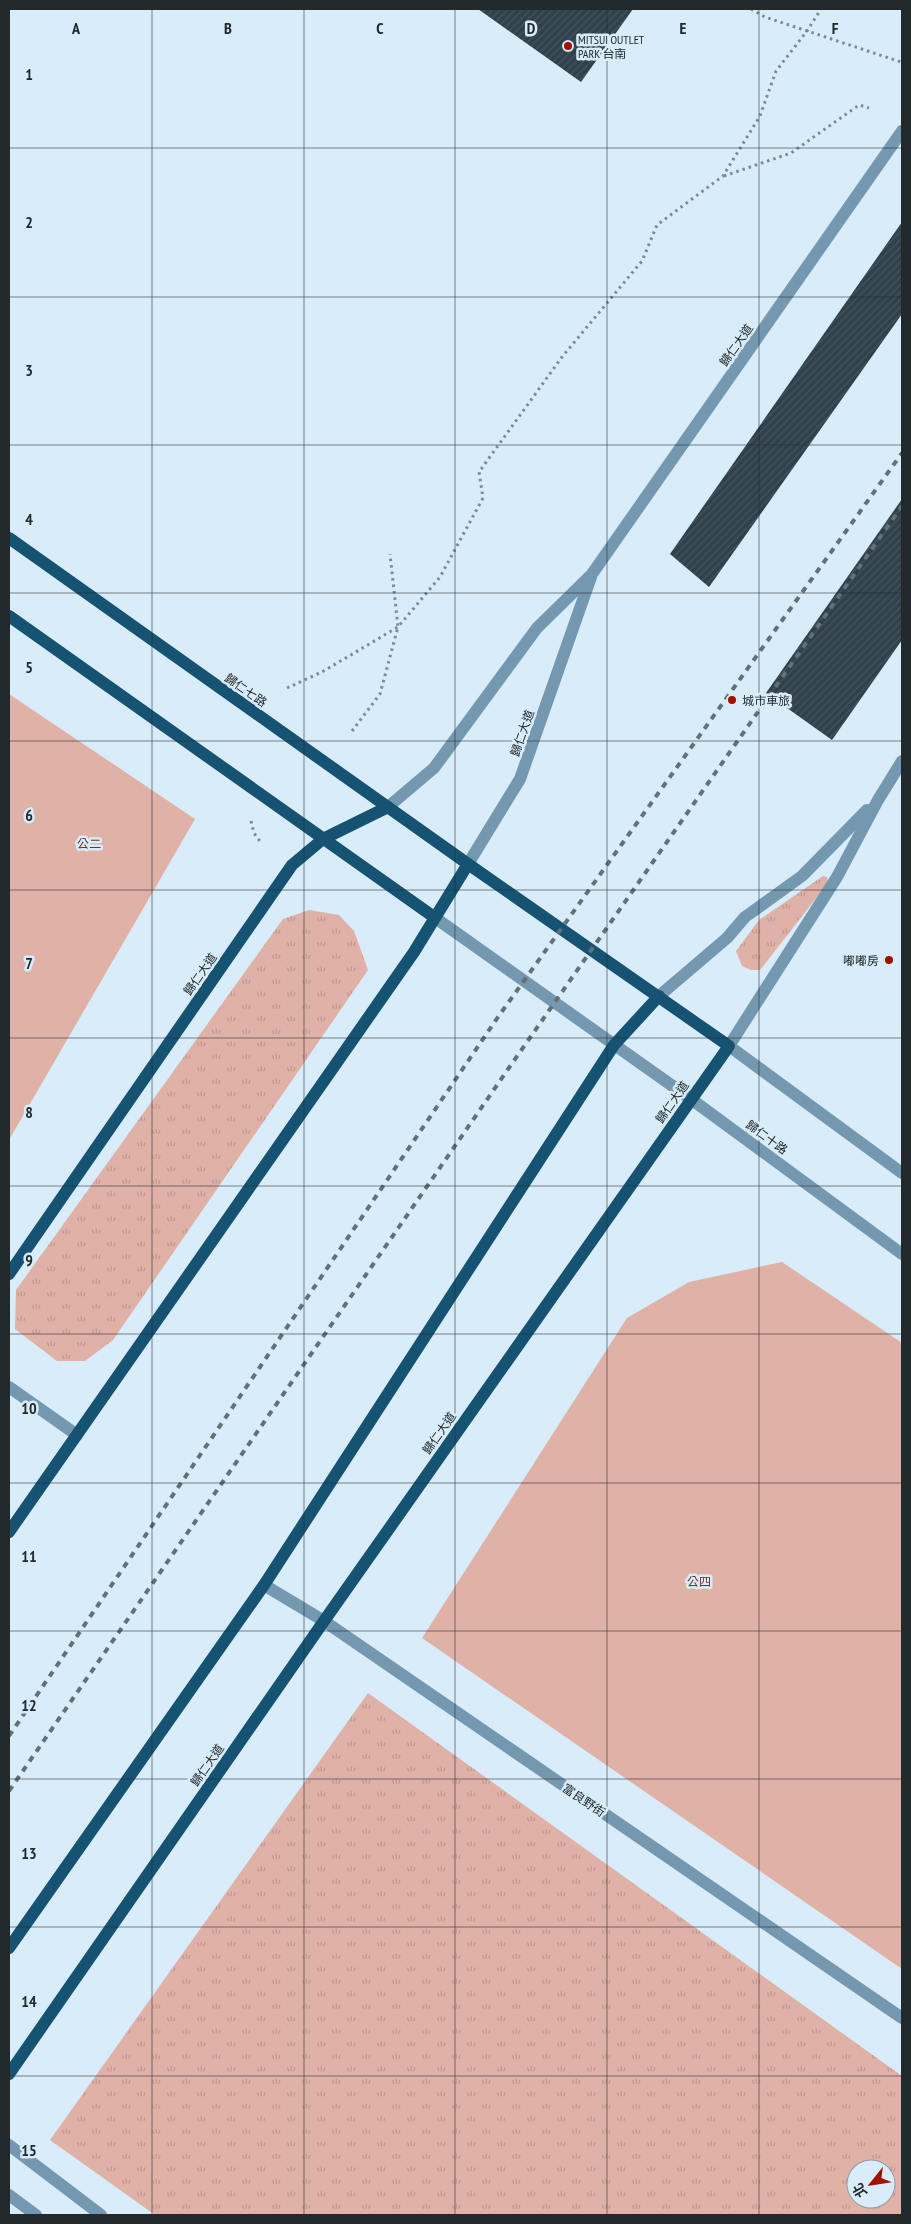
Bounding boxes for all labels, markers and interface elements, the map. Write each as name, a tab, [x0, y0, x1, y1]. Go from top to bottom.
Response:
text: A	[71, 18, 81, 38]
text: B	[224, 18, 232, 38]
text: C	[376, 18, 384, 38]
text: D	[527, 18, 536, 38]
text: E	[680, 18, 687, 38]
text: F	[832, 18, 839, 38]
place label: MITSUI OUTLET PARK 台南	[578, 32, 645, 61]
marker: MITSUI OUTLET PARK 台南	[562, 40, 574, 52]
text: 1	[25, 64, 33, 84]
text: 2	[25, 212, 33, 232]
street label: 歸仁大道	[716, 321, 756, 369]
text: 3	[25, 360, 33, 380]
text: 4	[25, 509, 33, 529]
text: 5	[25, 657, 33, 677]
street label: 歸仁七路	[222, 670, 270, 710]
place label: 城市車旅	[742, 693, 790, 708]
marker: 城市車旅	[726, 694, 738, 706]
street label: 歸仁大道	[507, 708, 537, 758]
text: 6	[25, 805, 33, 825]
park label: 公二	[77, 836, 101, 851]
street label: 歸仁大道	[180, 950, 220, 998]
text: 7	[25, 953, 33, 973]
place label: 嘟嘟房	[843, 953, 879, 968]
marker: 嘟嘟房	[883, 954, 895, 966]
street label: 歸仁大道	[652, 1078, 692, 1126]
text: 8	[25, 1102, 33, 1122]
street label: 歸仁十路	[743, 1117, 791, 1157]
text: 9	[25, 1250, 33, 1270]
text: 10	[21, 1398, 37, 1418]
street label: 歸仁大道	[419, 1409, 459, 1457]
text: 11	[21, 1546, 37, 1566]
park label: 公四	[687, 1574, 711, 1589]
text: 12	[21, 1695, 37, 1715]
street label: 歸仁大道	[187, 1741, 227, 1789]
street label: 富良野街	[560, 1780, 608, 1820]
text: 13	[21, 1843, 37, 1863]
text: 14	[21, 1991, 37, 2011]
text: 15	[21, 2140, 37, 2160]
north arrow	[846, 2159, 896, 2209]
text: 北	[848, 2180, 871, 2201]

